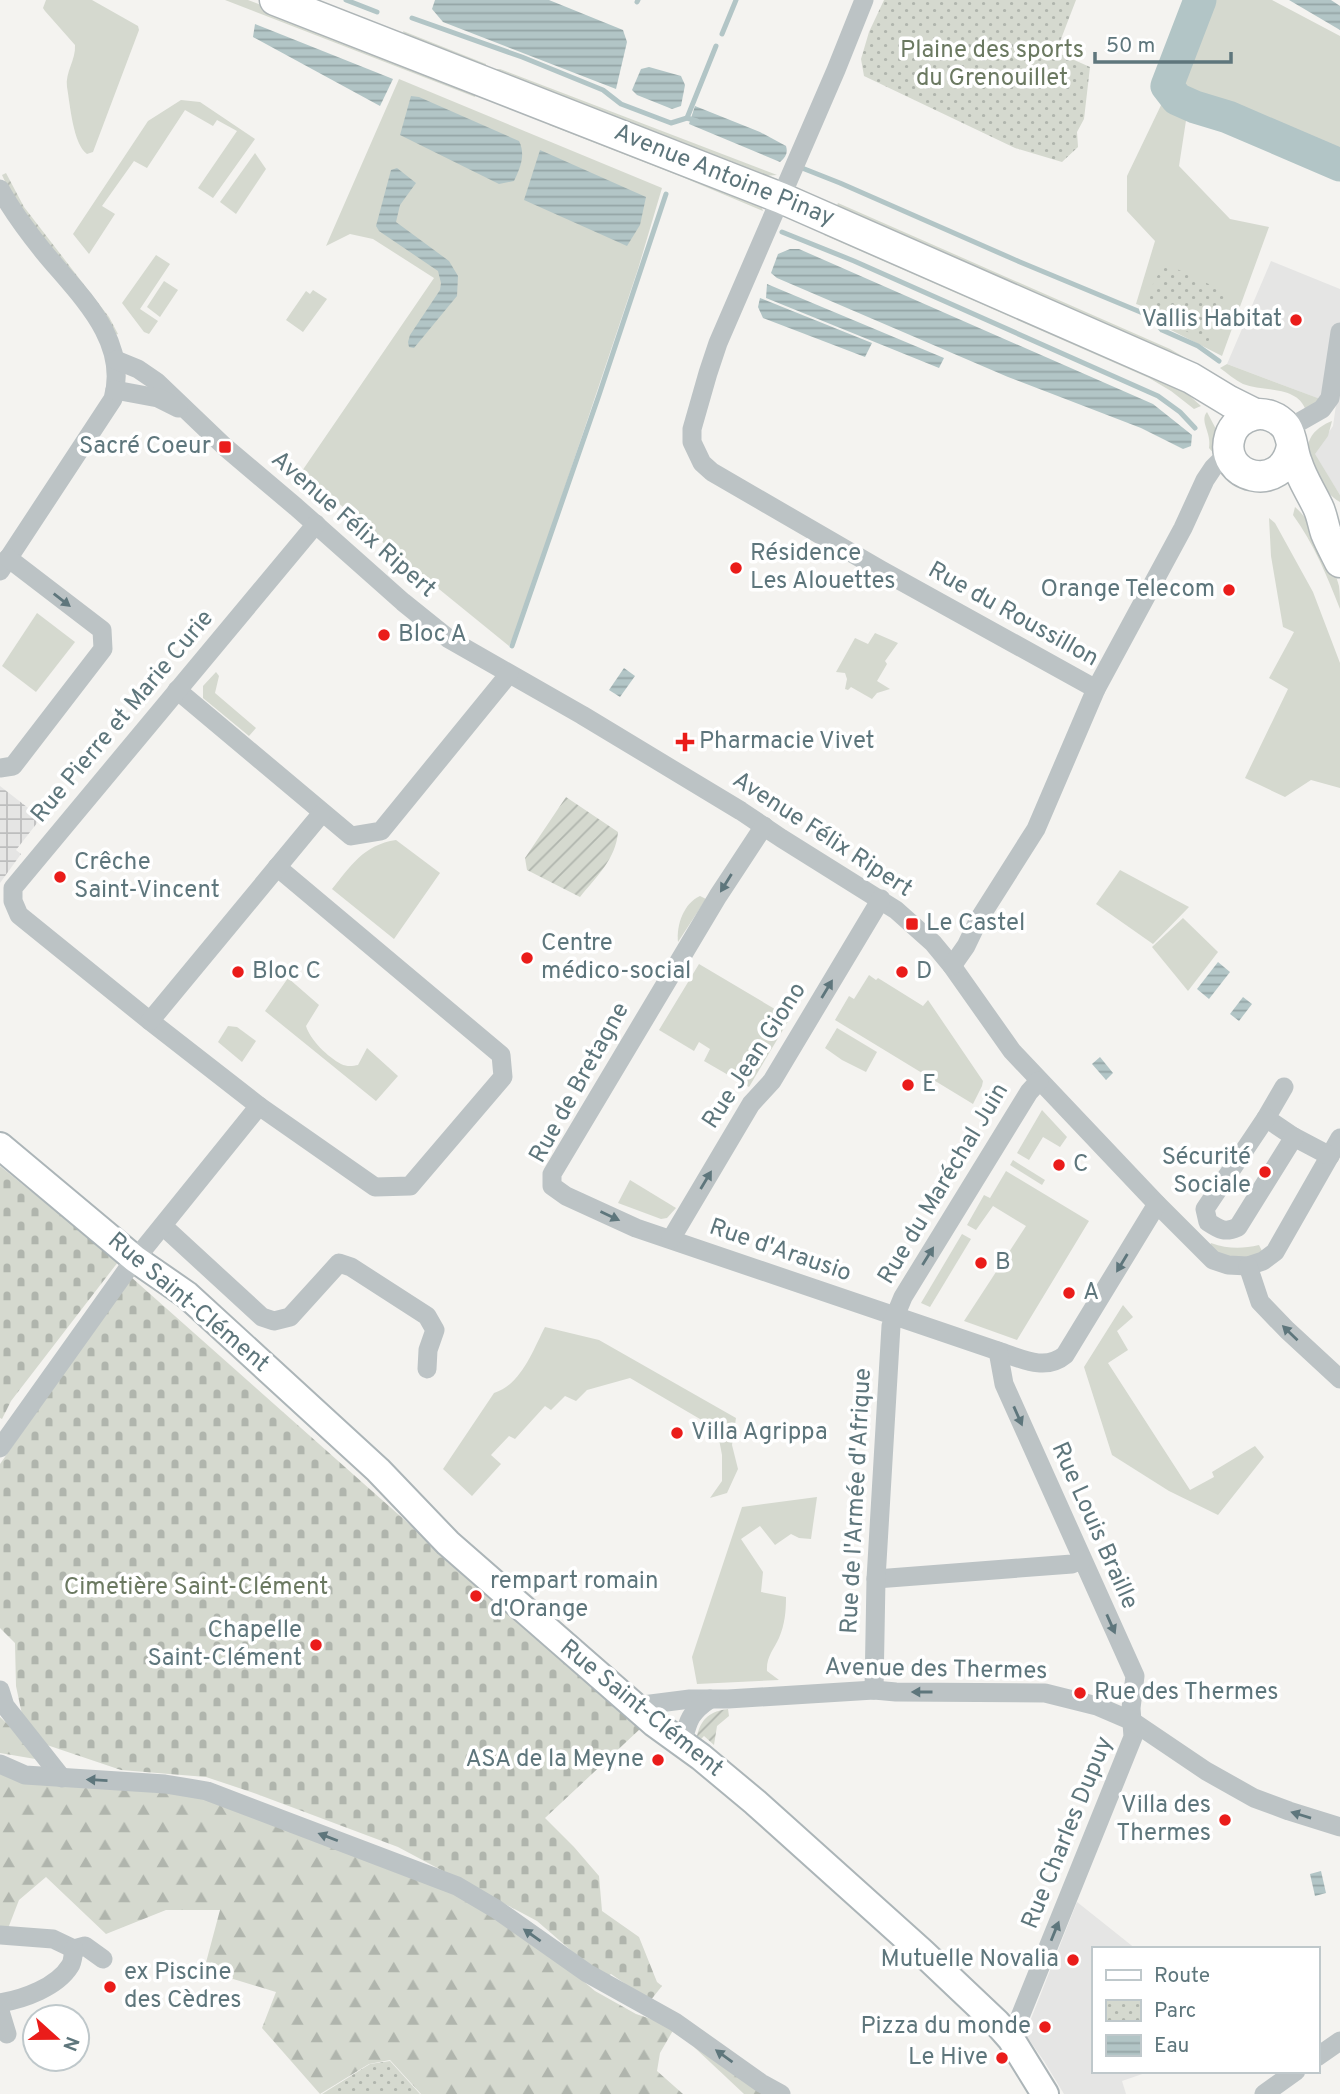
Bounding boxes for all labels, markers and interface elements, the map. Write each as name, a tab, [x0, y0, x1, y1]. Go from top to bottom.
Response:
scale bar	[1095, 21, 1232, 65]
text: 50 m	[1106, 33, 1155, 60]
park label: Plaine des sports du Grenouillet	[900, 36, 1084, 94]
street label: Avenue Antoine Pinay	[609, 118, 839, 234]
place label: Vallis Habitat	[1141, 305, 1282, 335]
marker: Vallis Habitat	[1288, 312, 1304, 328]
place label: Sacré Coeur	[79, 432, 211, 462]
marker: Sacré Coeur	[217, 439, 233, 455]
street label: Avenue Félix Ripert	[264, 445, 442, 605]
place label: Résidence Les Alouettes	[750, 539, 896, 597]
street label: Rue du Roussillon	[922, 556, 1104, 674]
marker: Résidence Les Alouettes	[728, 560, 744, 576]
place label: Orange Telecom	[1041, 575, 1215, 605]
marker: Orange Telecom	[1221, 582, 1237, 598]
one-way arrow	[53, 592, 71, 607]
street label: Rue Pierre et Marie Curie	[25, 604, 221, 830]
place label: Bloc A	[398, 620, 467, 650]
marker: Bloc A	[376, 627, 392, 643]
place label: Pharmacie Vivet	[699, 727, 875, 757]
marker: Pharmacie Vivet	[677, 734, 693, 750]
street label: Avenue Félix Ripert	[726, 766, 918, 904]
place label: Crêche Saint-Vincent	[74, 848, 220, 906]
marker: Crêche Saint-Vincent	[52, 869, 68, 885]
one-way arrow	[720, 873, 733, 892]
place label: Le Castel	[926, 909, 1025, 939]
marker: Le Castel	[904, 916, 920, 932]
place label: Centre médico-social	[541, 929, 691, 987]
marker: Centre médico-social	[519, 950, 535, 966]
place label: Bloc C	[252, 957, 321, 987]
place label: D	[916, 957, 932, 987]
marker: Bloc C	[230, 964, 246, 980]
marker: D	[894, 964, 910, 980]
street label: Rue Jean Giono	[696, 977, 814, 1135]
one-way arrow	[821, 979, 834, 998]
street label: Rue de Bretagne	[523, 997, 637, 1169]
place label: E	[922, 1070, 936, 1100]
marker: E	[900, 1077, 916, 1093]
street label: Rue du Maréchal Juin	[872, 1078, 1016, 1290]
place label: Sécurité Sociale	[1162, 1143, 1251, 1201]
place label: C	[1073, 1150, 1089, 1180]
marker: C	[1051, 1157, 1067, 1173]
marker: Sécurité Sociale	[1257, 1164, 1273, 1180]
one-way arrow	[699, 1171, 712, 1190]
one-way arrow	[600, 1210, 620, 1222]
street label: Rue d'Arausio	[705, 1213, 855, 1289]
street label: Rue Saint-Clément	[101, 1227, 275, 1379]
one-way arrow	[921, 1247, 934, 1266]
place label: B	[995, 1248, 1011, 1278]
one-way arrow	[1115, 1253, 1128, 1272]
marker: B	[973, 1255, 989, 1271]
place label: A	[1083, 1278, 1099, 1308]
marker: A	[1061, 1285, 1077, 1301]
one-way arrow	[1282, 1326, 1299, 1342]
street label: Rue de l'Armée d'Afrique	[835, 1367, 879, 1635]
one-way arrow	[1012, 1406, 1024, 1426]
place label: Villa Agrippa	[691, 1418, 828, 1448]
marker: Villa Agrippa	[669, 1425, 685, 1441]
street label: Rue Louis Braille	[1044, 1438, 1144, 1614]
place label: rempart romain d'Orange	[490, 1567, 658, 1625]
park label: Cimetière Saint-Clément	[64, 1573, 328, 1603]
marker: rempart romain d'Orange	[468, 1588, 484, 1604]
one-way arrow	[1106, 1613, 1117, 1634]
place label: Chapelle Saint-Clément	[147, 1616, 302, 1674]
street label: Rue Saint-Clément	[553, 1634, 729, 1784]
marker: Chapelle Saint-Clément	[308, 1637, 324, 1653]
street label: Avenue des Thermes	[824, 1653, 1048, 1687]
place label: Rue des Thermes	[1094, 1678, 1279, 1708]
marker: Rue des Thermes	[1072, 1685, 1088, 1701]
one-way arrow	[911, 1686, 933, 1698]
street label: Rue Charles Dupuy	[1016, 1732, 1120, 1934]
place label: ASA de la Meyne	[465, 1745, 644, 1775]
marker: ASA de la Meyne	[650, 1752, 666, 1768]
one-way arrow	[86, 1774, 108, 1785]
place label: Villa des Thermes	[1116, 1791, 1211, 1849]
one-way arrow	[1290, 1810, 1311, 1820]
marker: Villa des Thermes	[1217, 1812, 1233, 1828]
one-way arrow	[318, 1831, 339, 1842]
one-way arrow	[1050, 1920, 1061, 1941]
one-way arrow	[523, 1928, 541, 1942]
place label: Mutuelle Novalia	[881, 1945, 1059, 1975]
legend	[1092, 1947, 1319, 2073]
marker: Mutuelle Novalia	[1065, 1952, 1081, 1968]
place label: ex Piscine des Cèdres	[124, 1958, 241, 2016]
text: Route	[1154, 1963, 1210, 1990]
marker: ex Piscine des Cèdres	[102, 1979, 118, 1995]
text: Parc	[1154, 1998, 1196, 2025]
north arrow	[21, 2003, 91, 2073]
place label: Pizza du monde	[860, 2012, 1031, 2042]
marker: Pizza du monde	[1037, 2019, 1053, 2035]
text: N	[56, 2033, 84, 2054]
text: Eau	[1154, 2033, 1189, 2060]
place label: Le Hive	[908, 2043, 988, 2073]
one-way arrow	[715, 2050, 733, 2064]
marker: Le Hive	[994, 2050, 1010, 2066]

